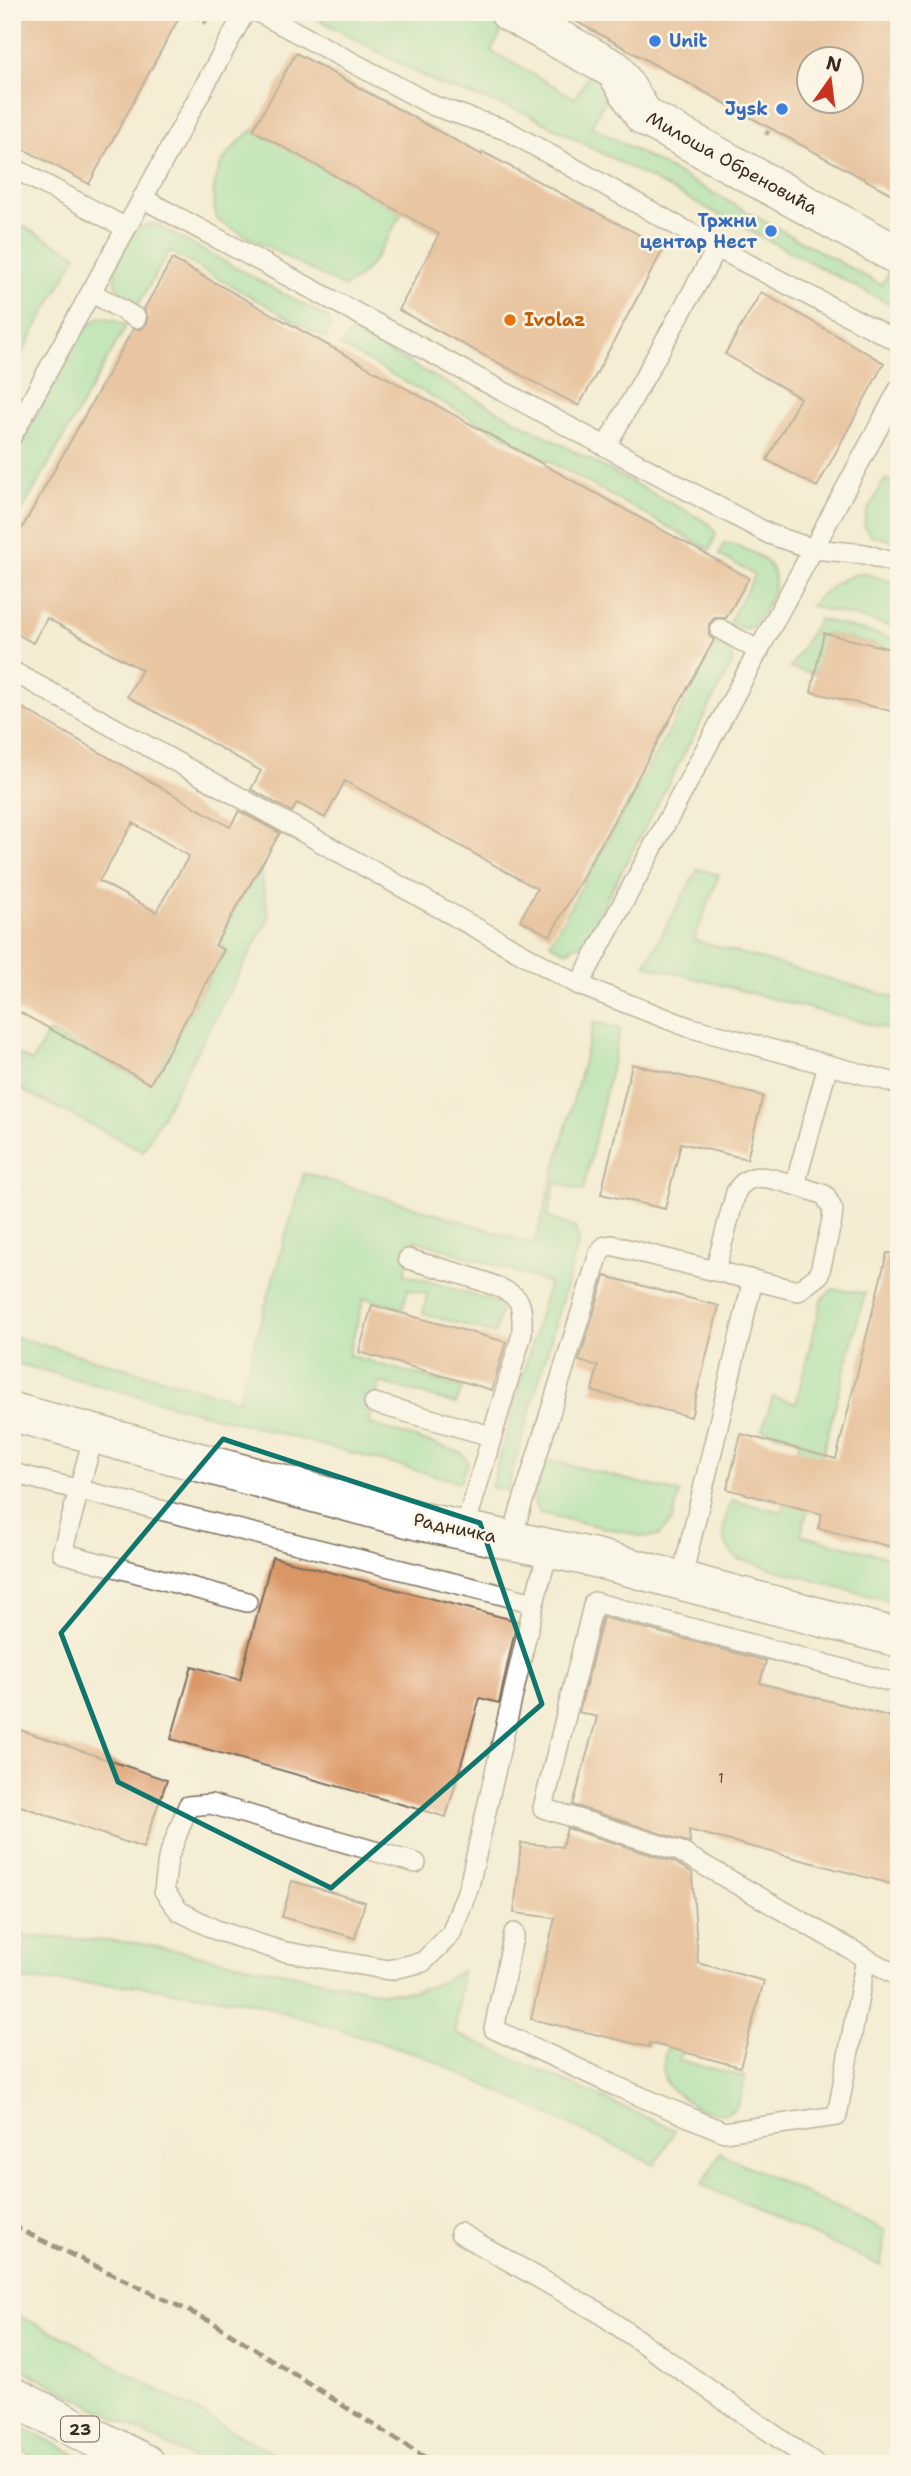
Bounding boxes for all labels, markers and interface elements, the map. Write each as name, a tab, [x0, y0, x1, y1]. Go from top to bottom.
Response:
place label: Unit	[669, 29, 708, 53]
marker: Unit	[647, 33, 663, 49]
north arrow	[796, 46, 866, 116]
text: N	[824, 50, 844, 78]
place label: Jysk	[724, 97, 768, 121]
marker: Jysk	[774, 101, 790, 117]
street label: Милоша Обреновића	[642, 106, 822, 220]
place label: Тржни центар Нест	[640, 209, 757, 254]
marker: Тржни центар Нест	[763, 223, 779, 239]
place label: Ivolaz	[524, 308, 585, 332]
marker: Ivolaz	[502, 312, 518, 328]
street label: Радничка	[411, 1507, 499, 1549]
house number: 1	[718, 1769, 724, 1787]
road number: 23	[61, 2416, 99, 2442]

